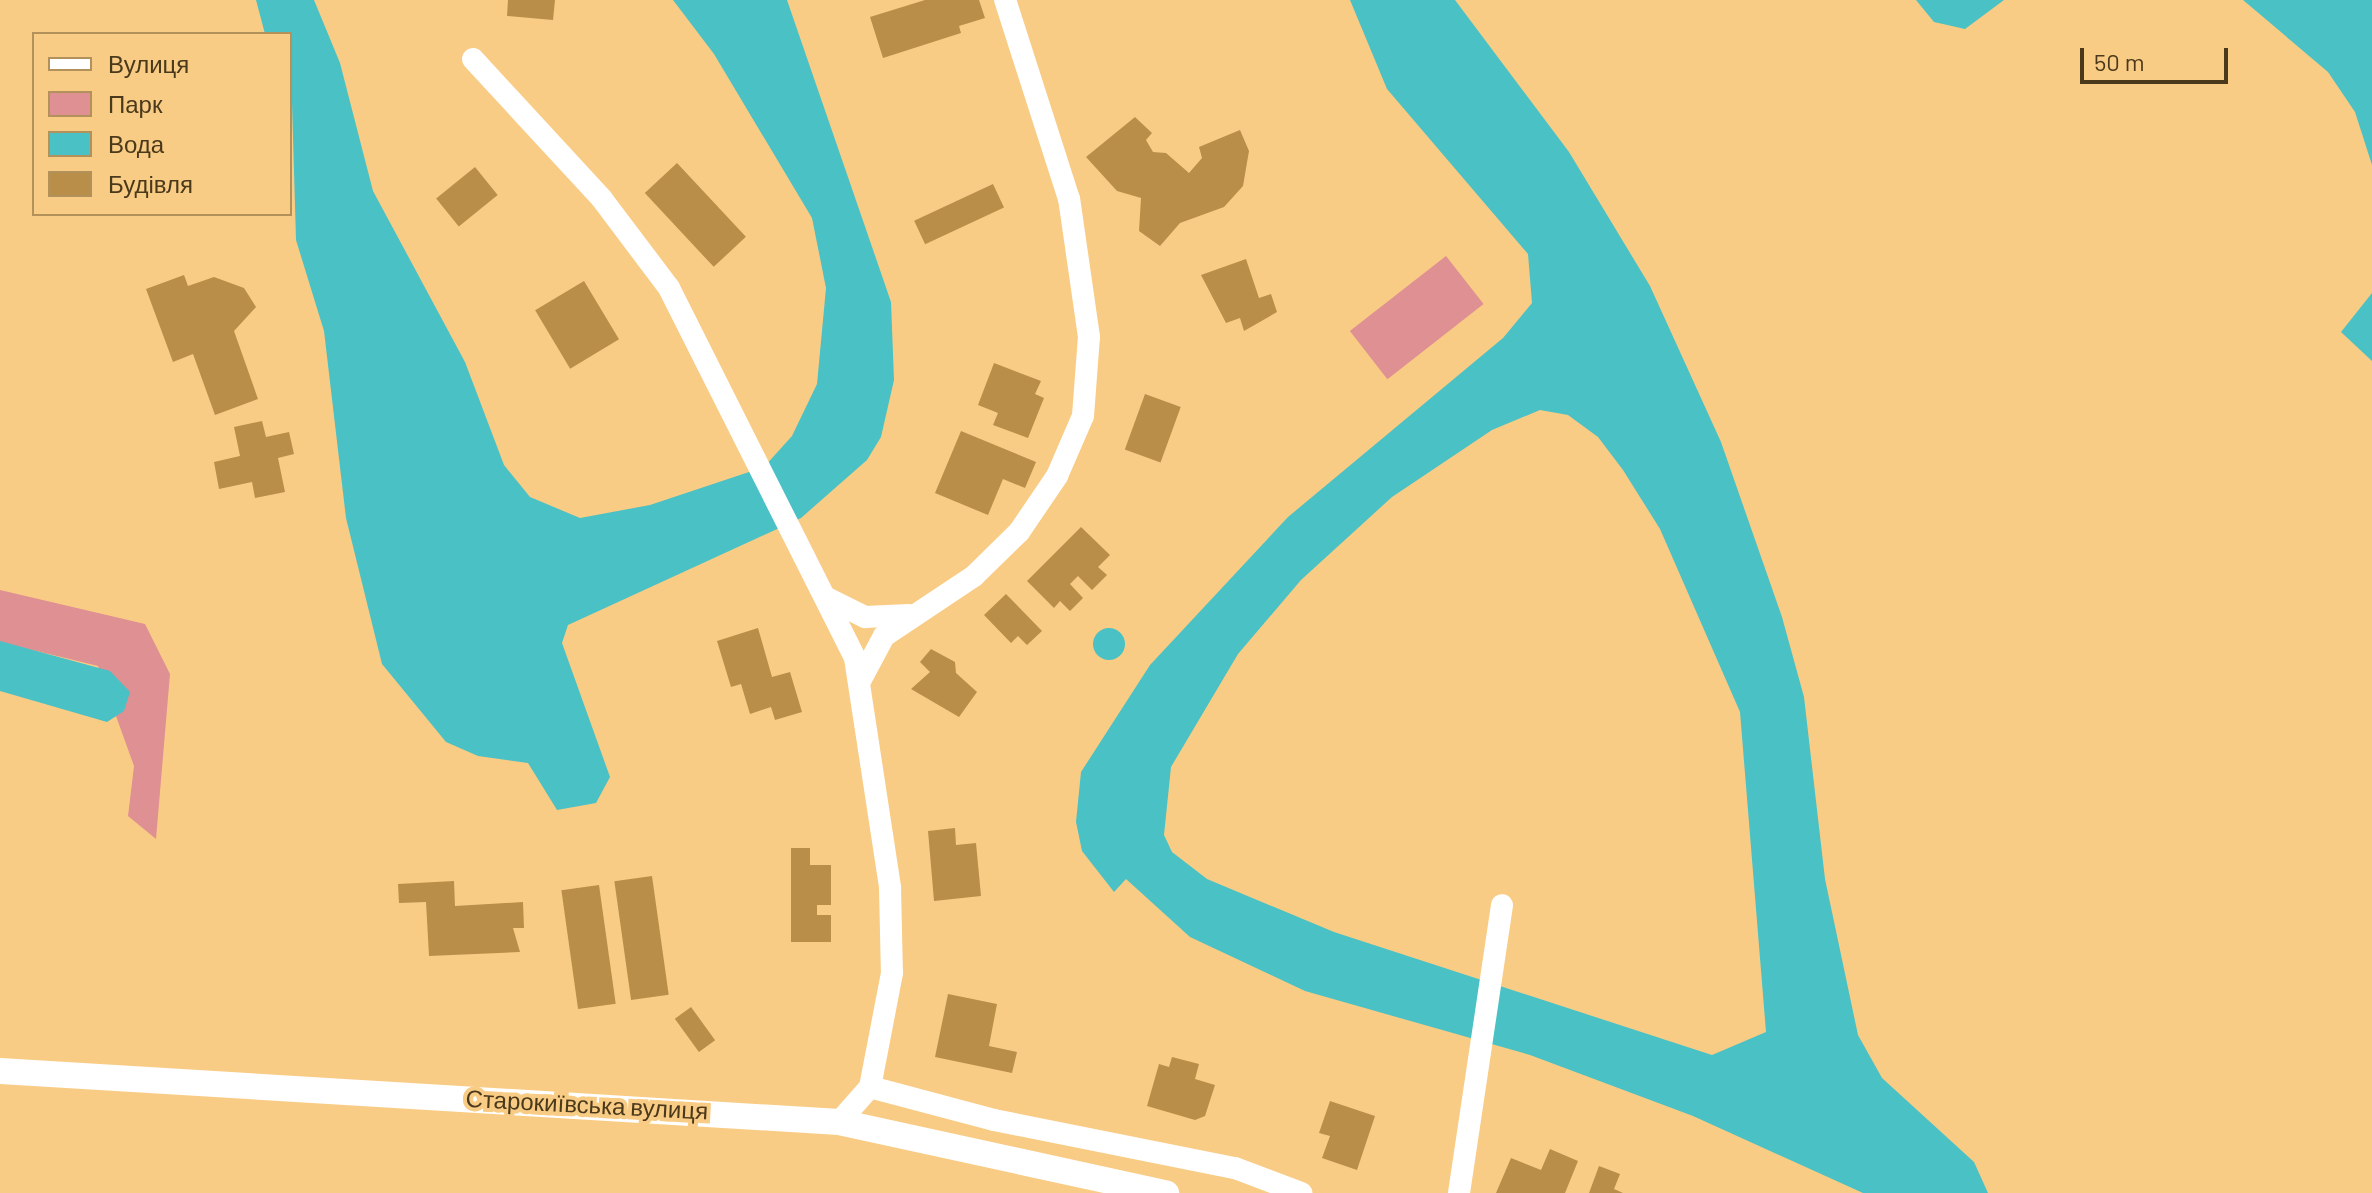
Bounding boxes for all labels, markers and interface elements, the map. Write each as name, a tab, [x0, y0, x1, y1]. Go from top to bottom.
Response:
legend	[32, 32, 292, 216]
scale bar	[2084, 32, 2232, 82]
text: 50 m	[2094, 47, 2145, 76]
text: Вулиця	[108, 49, 189, 78]
text: Парк	[108, 89, 162, 118]
text: Вода	[108, 129, 164, 158]
text: Будівля	[108, 169, 193, 198]
street label: Старокиївська вулиця	[465, 1083, 709, 1125]

